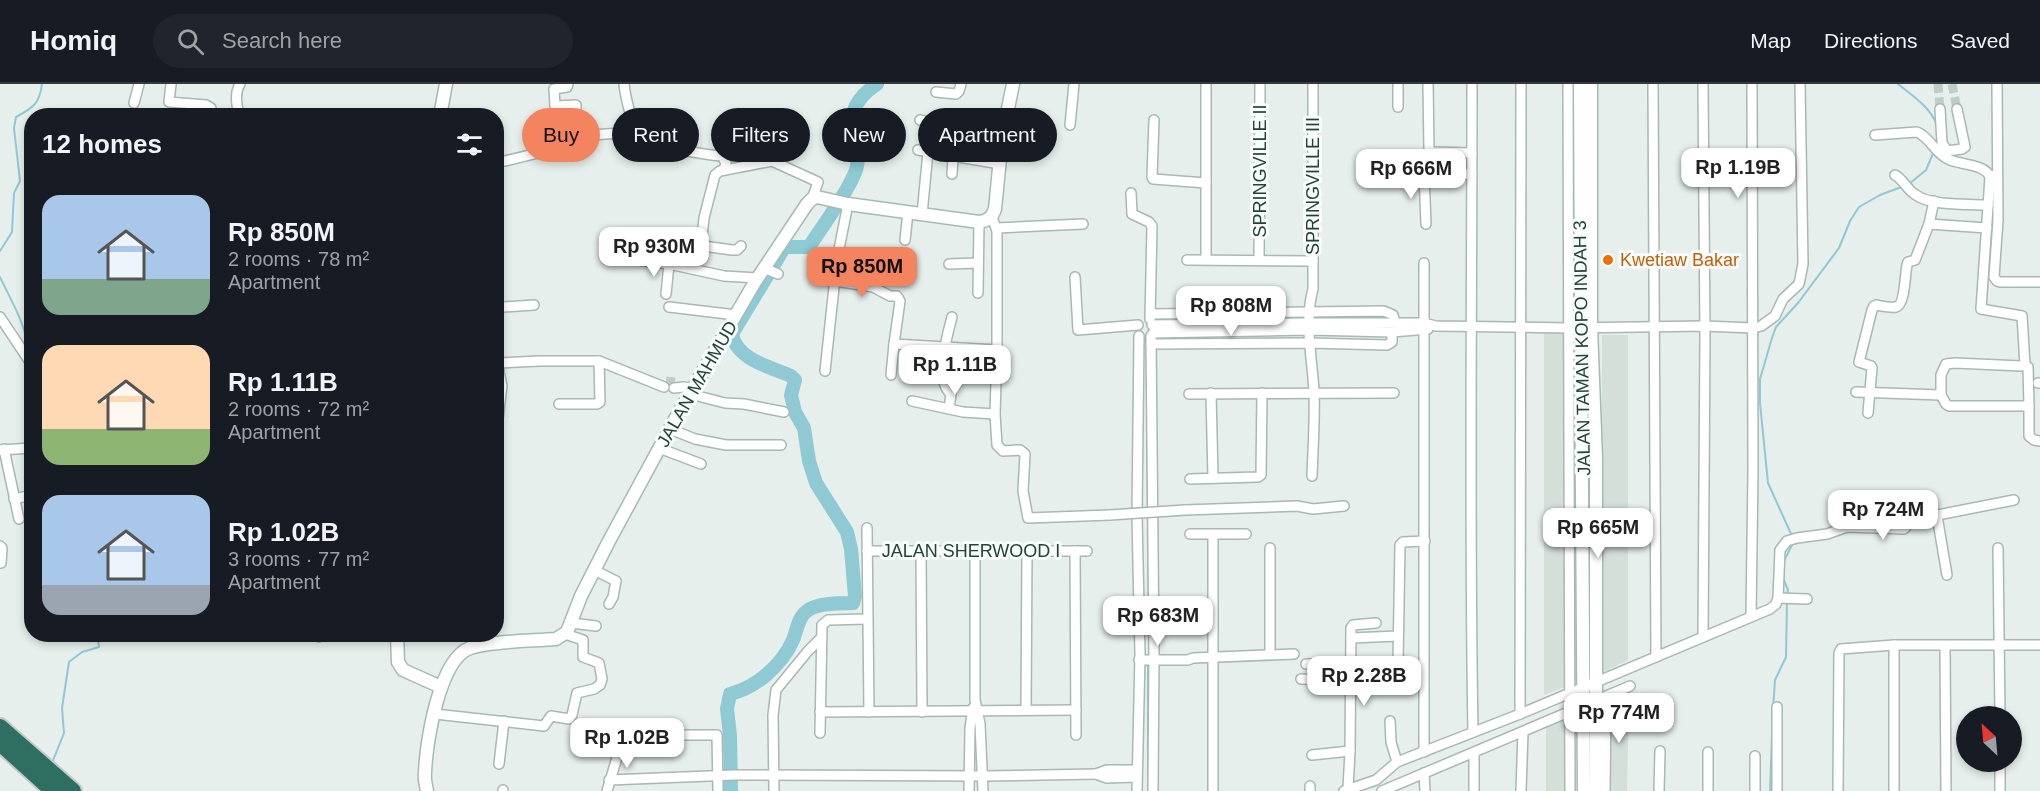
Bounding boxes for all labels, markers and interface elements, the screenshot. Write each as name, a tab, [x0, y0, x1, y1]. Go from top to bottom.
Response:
search box	[153, 14, 573, 68]
text: Homiq	[30, 25, 117, 56]
icon: search	[174, 25, 207, 58]
text: Search here	[222, 28, 342, 53]
text: Map	[1750, 29, 1791, 52]
text: Directions	[1824, 29, 1917, 52]
text: Saved	[1950, 29, 2010, 52]
street label: SPRINGVILLE II	[1250, 104, 1270, 238]
chip: Buy	[522, 108, 600, 162]
chip: Rent	[612, 108, 699, 162]
chip: Filters	[711, 108, 810, 162]
chip: New	[822, 108, 906, 162]
chip: Apartment	[918, 108, 1057, 162]
street label: SPRINGVILLE III	[1303, 117, 1323, 255]
icon: filters	[453, 128, 486, 161]
text: 12 homes	[42, 129, 162, 159]
pin: Rp 1.19B	[1676, 148, 1800, 199]
pin: Rp 666M	[1356, 149, 1466, 200]
text: Rp 1.19B	[1695, 156, 1781, 178]
text: Rp 666M	[1370, 157, 1452, 179]
text: Rp 850M	[228, 217, 335, 247]
icon: home	[90, 219, 162, 291]
street label: JALAN TAMAN KOPO INDAH 3	[1570, 220, 1594, 476]
pin: Rp 930M	[599, 227, 709, 278]
text: Rp 930M	[613, 235, 695, 257]
pin: Rp 850M	[807, 247, 917, 298]
text: 2 rooms · 78 m²	[228, 248, 369, 270]
place label: Kwetiaw Bakar	[1620, 250, 1739, 270]
marker: Kwetiaw Bakar	[1601, 253, 1615, 267]
text: Rp 850M	[821, 255, 903, 277]
text: Apartment	[228, 271, 320, 293]
pin: Rp 808M	[1176, 286, 1286, 337]
text: Rp 808M	[1190, 294, 1272, 316]
street label: JALAN MAHMUD	[653, 318, 741, 450]
pin: Rp 1.11B	[893, 345, 1017, 396]
text: Rp 1.11B	[913, 353, 997, 375]
text: Rp 1.11B	[228, 367, 338, 397]
icon: home	[90, 369, 162, 441]
text: 2 rooms · 72 m²	[228, 398, 369, 420]
text: Apartment	[228, 421, 320, 443]
pin: Rp 724M	[1828, 490, 1938, 541]
text: Rp 724M	[1842, 498, 1924, 520]
pin: Rp 665M	[1543, 508, 1653, 559]
text: Rp 665M	[1557, 516, 1639, 538]
text: Rp 1.02B	[228, 517, 339, 547]
icon: home	[90, 519, 162, 591]
street label: JALAN SHERWOOD I	[882, 541, 1060, 561]
text: 3 rooms · 77 m²	[228, 548, 369, 570]
text: Apartment	[228, 571, 320, 593]
pin: Rp 683M	[1103, 596, 1213, 647]
text: Rp 683M	[1117, 604, 1199, 626]
pin: Rp 2.28B	[1302, 656, 1426, 707]
text: Rp 2.28B	[1321, 664, 1407, 686]
pin: Rp 774M	[1564, 693, 1674, 744]
text: Rp 774M	[1578, 701, 1660, 723]
north arrow	[1956, 706, 2022, 772]
map controls	[1956, 706, 2022, 772]
pin: Rp 1.02B	[565, 718, 689, 769]
text: Rp 1.02B	[584, 726, 670, 748]

